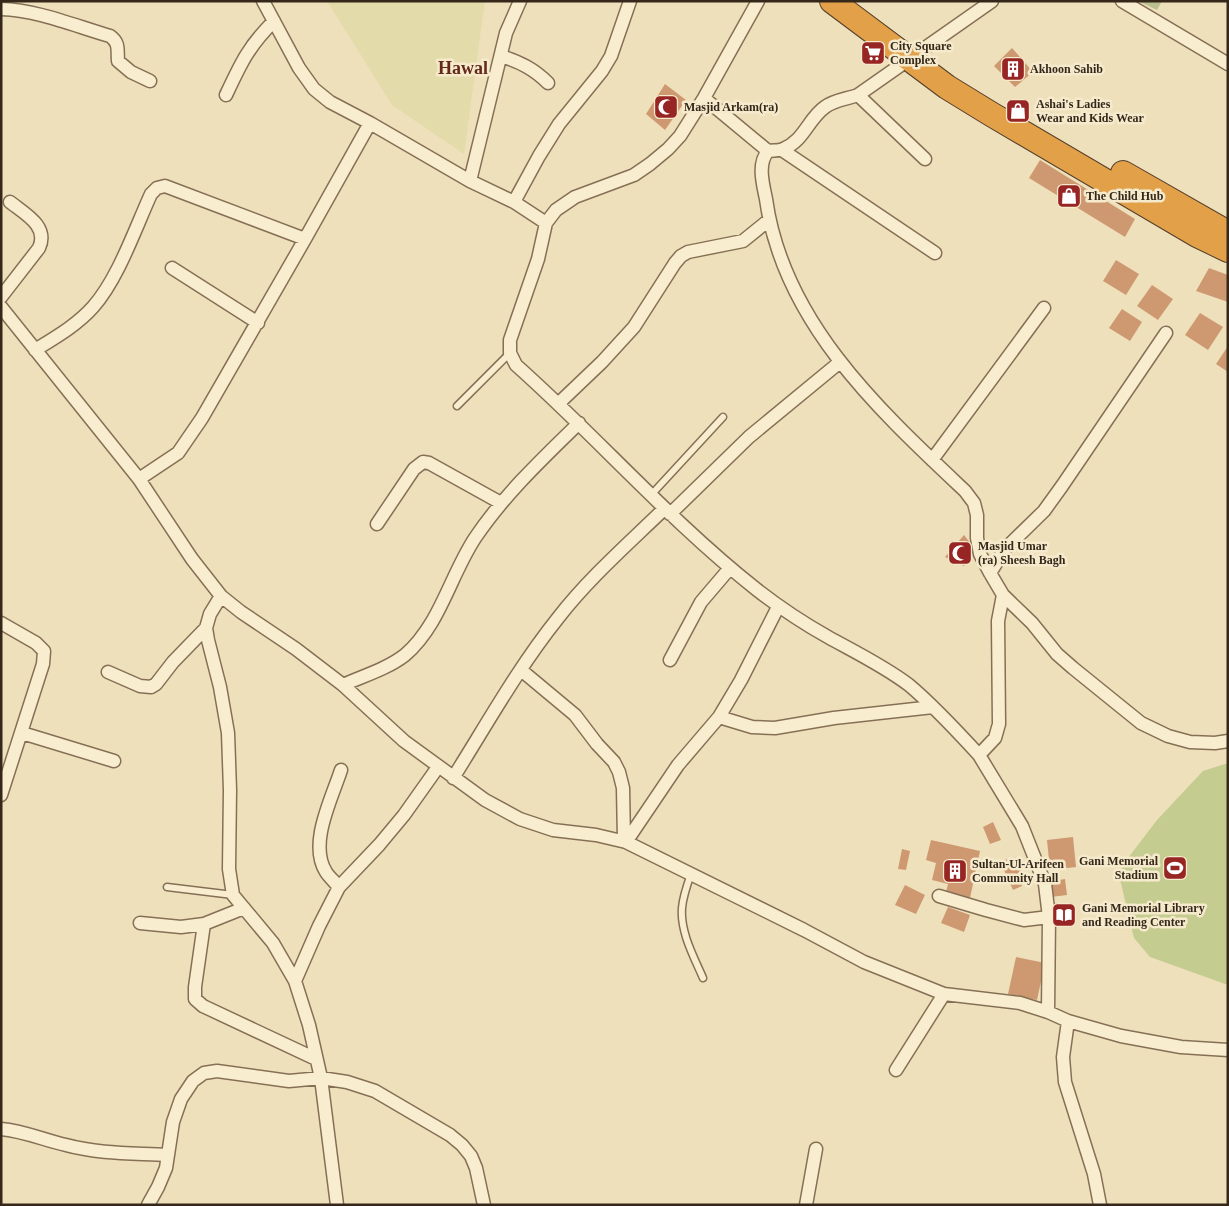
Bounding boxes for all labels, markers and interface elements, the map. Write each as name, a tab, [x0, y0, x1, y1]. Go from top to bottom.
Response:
place label: City Square Complex	[890, 39, 952, 67]
supermarket icon: City Square Complex	[860, 40, 886, 66]
building icon: Akhoon Sahib	[1000, 56, 1026, 82]
district label: Hawal	[438, 58, 488, 78]
place label: Akhoon Sahib	[1030, 62, 1103, 76]
mosque icon: Masjid Arkam(ra)	[653, 94, 679, 120]
place label: Ashai's Ladies Wear and Kids Wear	[1036, 97, 1145, 125]
shop icon: Ashai's Ladies Wear and Kids Wear	[1005, 98, 1031, 124]
place label: Masjid Arkam(ra)	[684, 100, 778, 114]
shop icon: The Child Hub	[1056, 183, 1082, 209]
place label: The Child Hub	[1086, 189, 1164, 203]
place label: Masjid Umar (ra) Sheesh Bagh	[978, 539, 1066, 567]
mosque icon: Masjid Umar (ra) Sheesh Bagh	[947, 540, 973, 566]
place label: Gani Memorial Stadium	[1079, 854, 1159, 882]
sports icon: Gani Memorial Stadium	[1162, 855, 1188, 881]
place label: Sultan-Ul-Arifeen Community Hall	[972, 857, 1064, 885]
building icon: Sultan-Ul-Arifeen Community Hall	[942, 858, 968, 884]
place label: Gani Memorial Library and Reading Center	[1082, 901, 1205, 929]
library icon: Gani Memorial Library and Reading Center	[1051, 902, 1077, 928]

